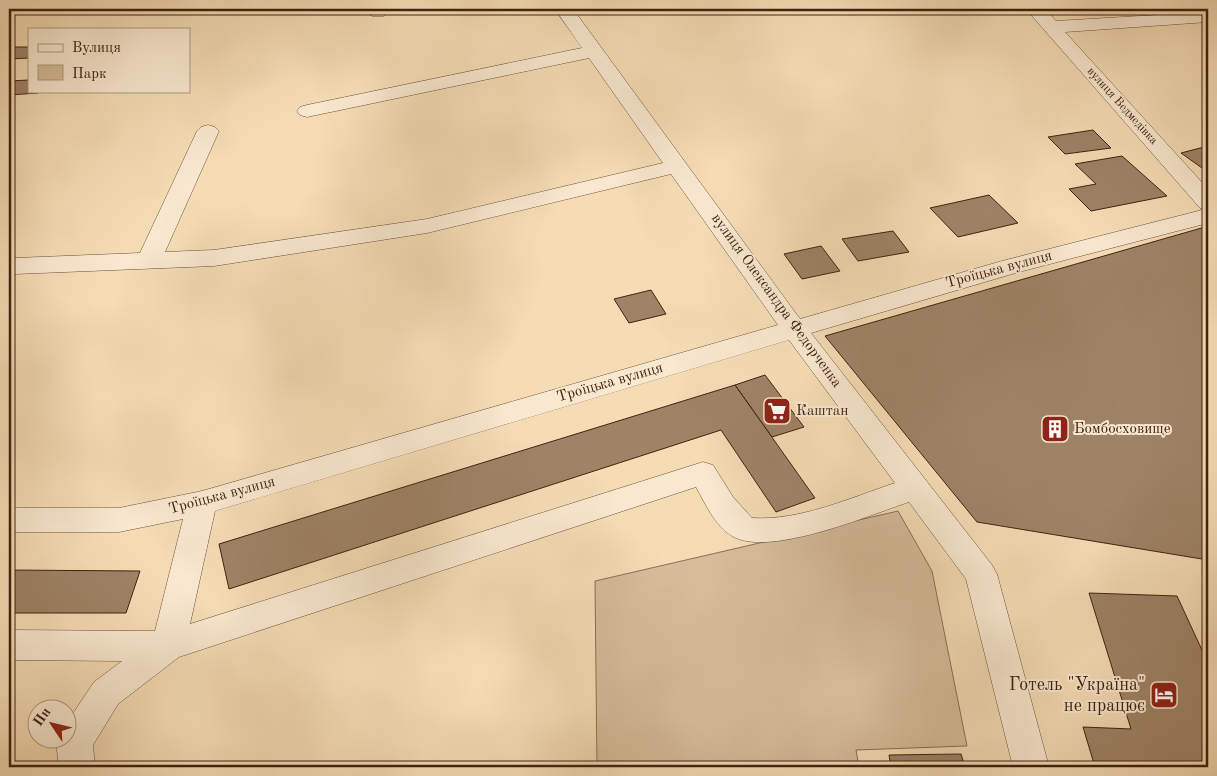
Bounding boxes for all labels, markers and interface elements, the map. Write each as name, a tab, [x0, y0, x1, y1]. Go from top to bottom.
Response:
legend	[28, 28, 190, 92]
text: Вулиця	[72, 41, 121, 56]
street label: вулиця Ведмедівка	[1084, 65, 1160, 147]
text: Парк	[72, 67, 107, 82]
street label: вулиця Олександра Федорченка	[708, 211, 844, 391]
street label: Троїцька вулиця	[944, 249, 1054, 291]
street label: Троїцька вулиця	[555, 361, 665, 405]
supermarket icon: Каштан	[762, 396, 792, 426]
place label: Каштан	[796, 404, 848, 419]
building icon: Бомбосховище	[1040, 414, 1070, 444]
place label: Бомбосховище	[1074, 422, 1171, 437]
street label: Троїцька вулиця	[167, 475, 277, 517]
place label: Готель "Україна" не працює	[1009, 676, 1145, 715]
hotel icon: Готель "Україна" не працює	[1149, 680, 1179, 710]
north arrow	[28, 698, 78, 748]
text: Пн	[31, 705, 53, 729]

